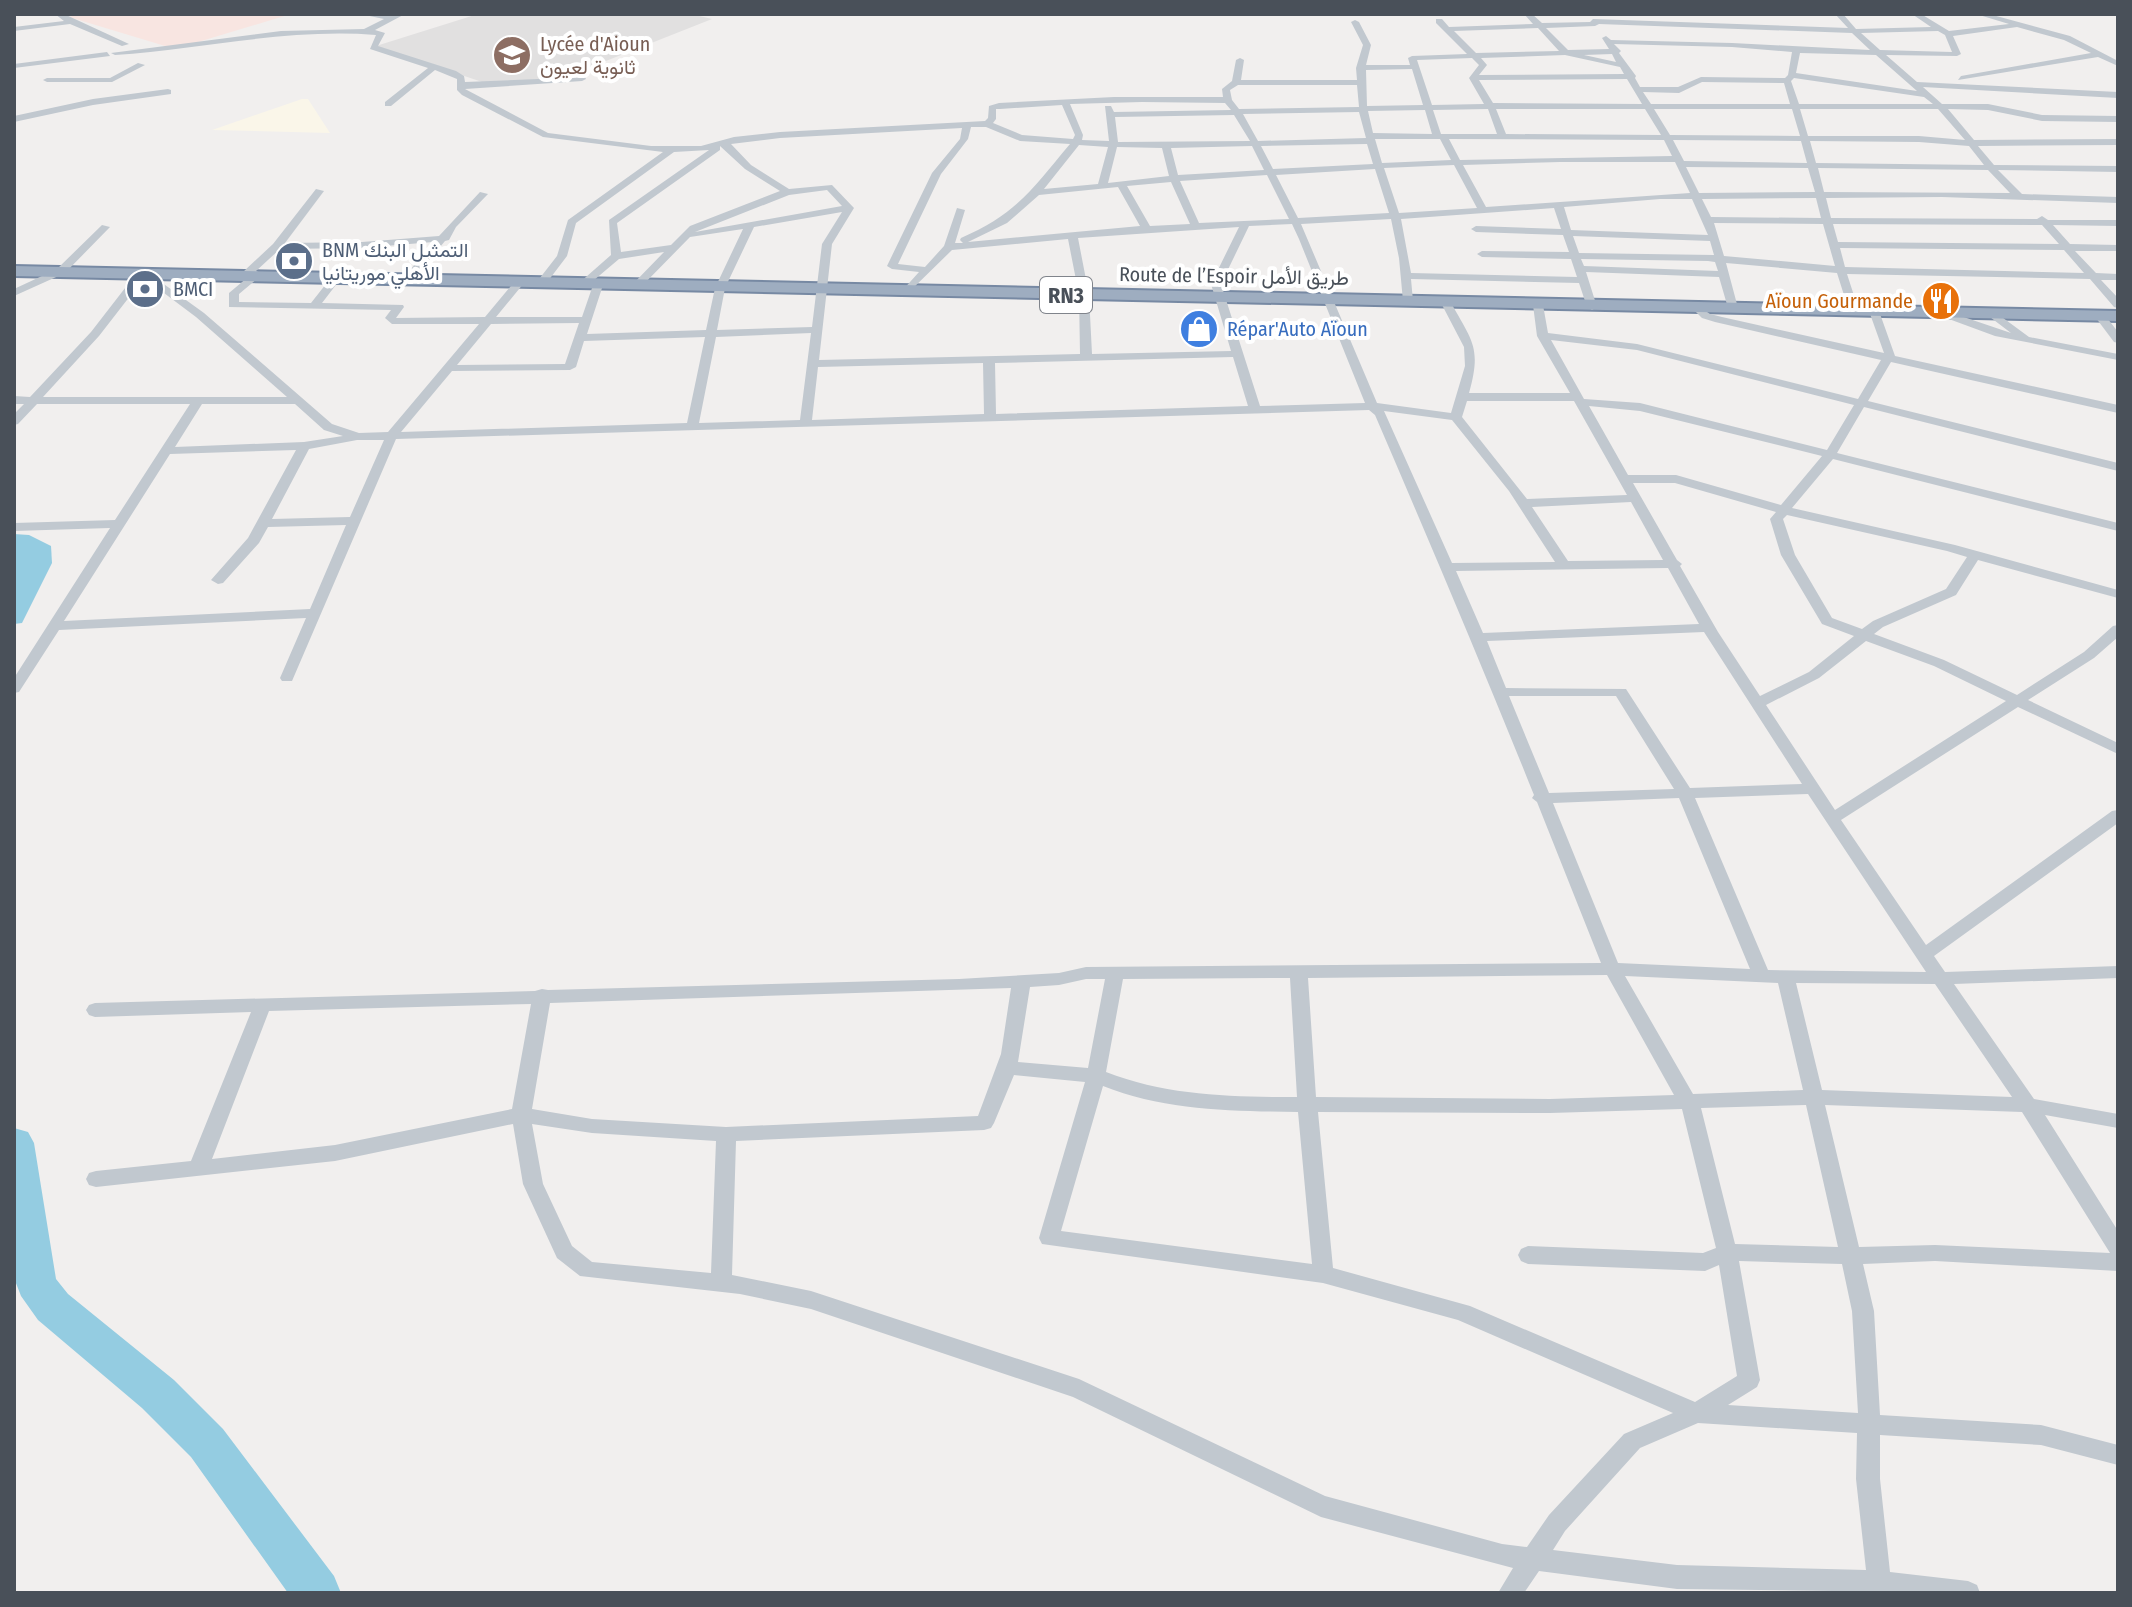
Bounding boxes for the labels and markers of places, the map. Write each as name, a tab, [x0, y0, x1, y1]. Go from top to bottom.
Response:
place label: Lycée d'Aioun ثانوية لعيون	[540, 32, 650, 80]
school or university icon: Lycée d'Aioun ثانوية لعيون	[491, 34, 533, 76]
place label: BNM التمثيل البنك الأهلي موريتانيا	[322, 238, 469, 290]
bank icon: BNM التمثيل البنك الأهلي موريتانيا	[273, 240, 315, 282]
bank icon: BMCI	[124, 268, 166, 310]
place label: BMCI	[173, 277, 213, 301]
restaurant icon: Aïoun Gourmande	[1920, 280, 1962, 322]
place label: Aïoun Gourmande	[1765, 289, 1913, 313]
shop icon: Répar'Auto Aïoun	[1178, 308, 1220, 350]
place label: Répar'Auto Aïoun	[1227, 317, 1368, 341]

